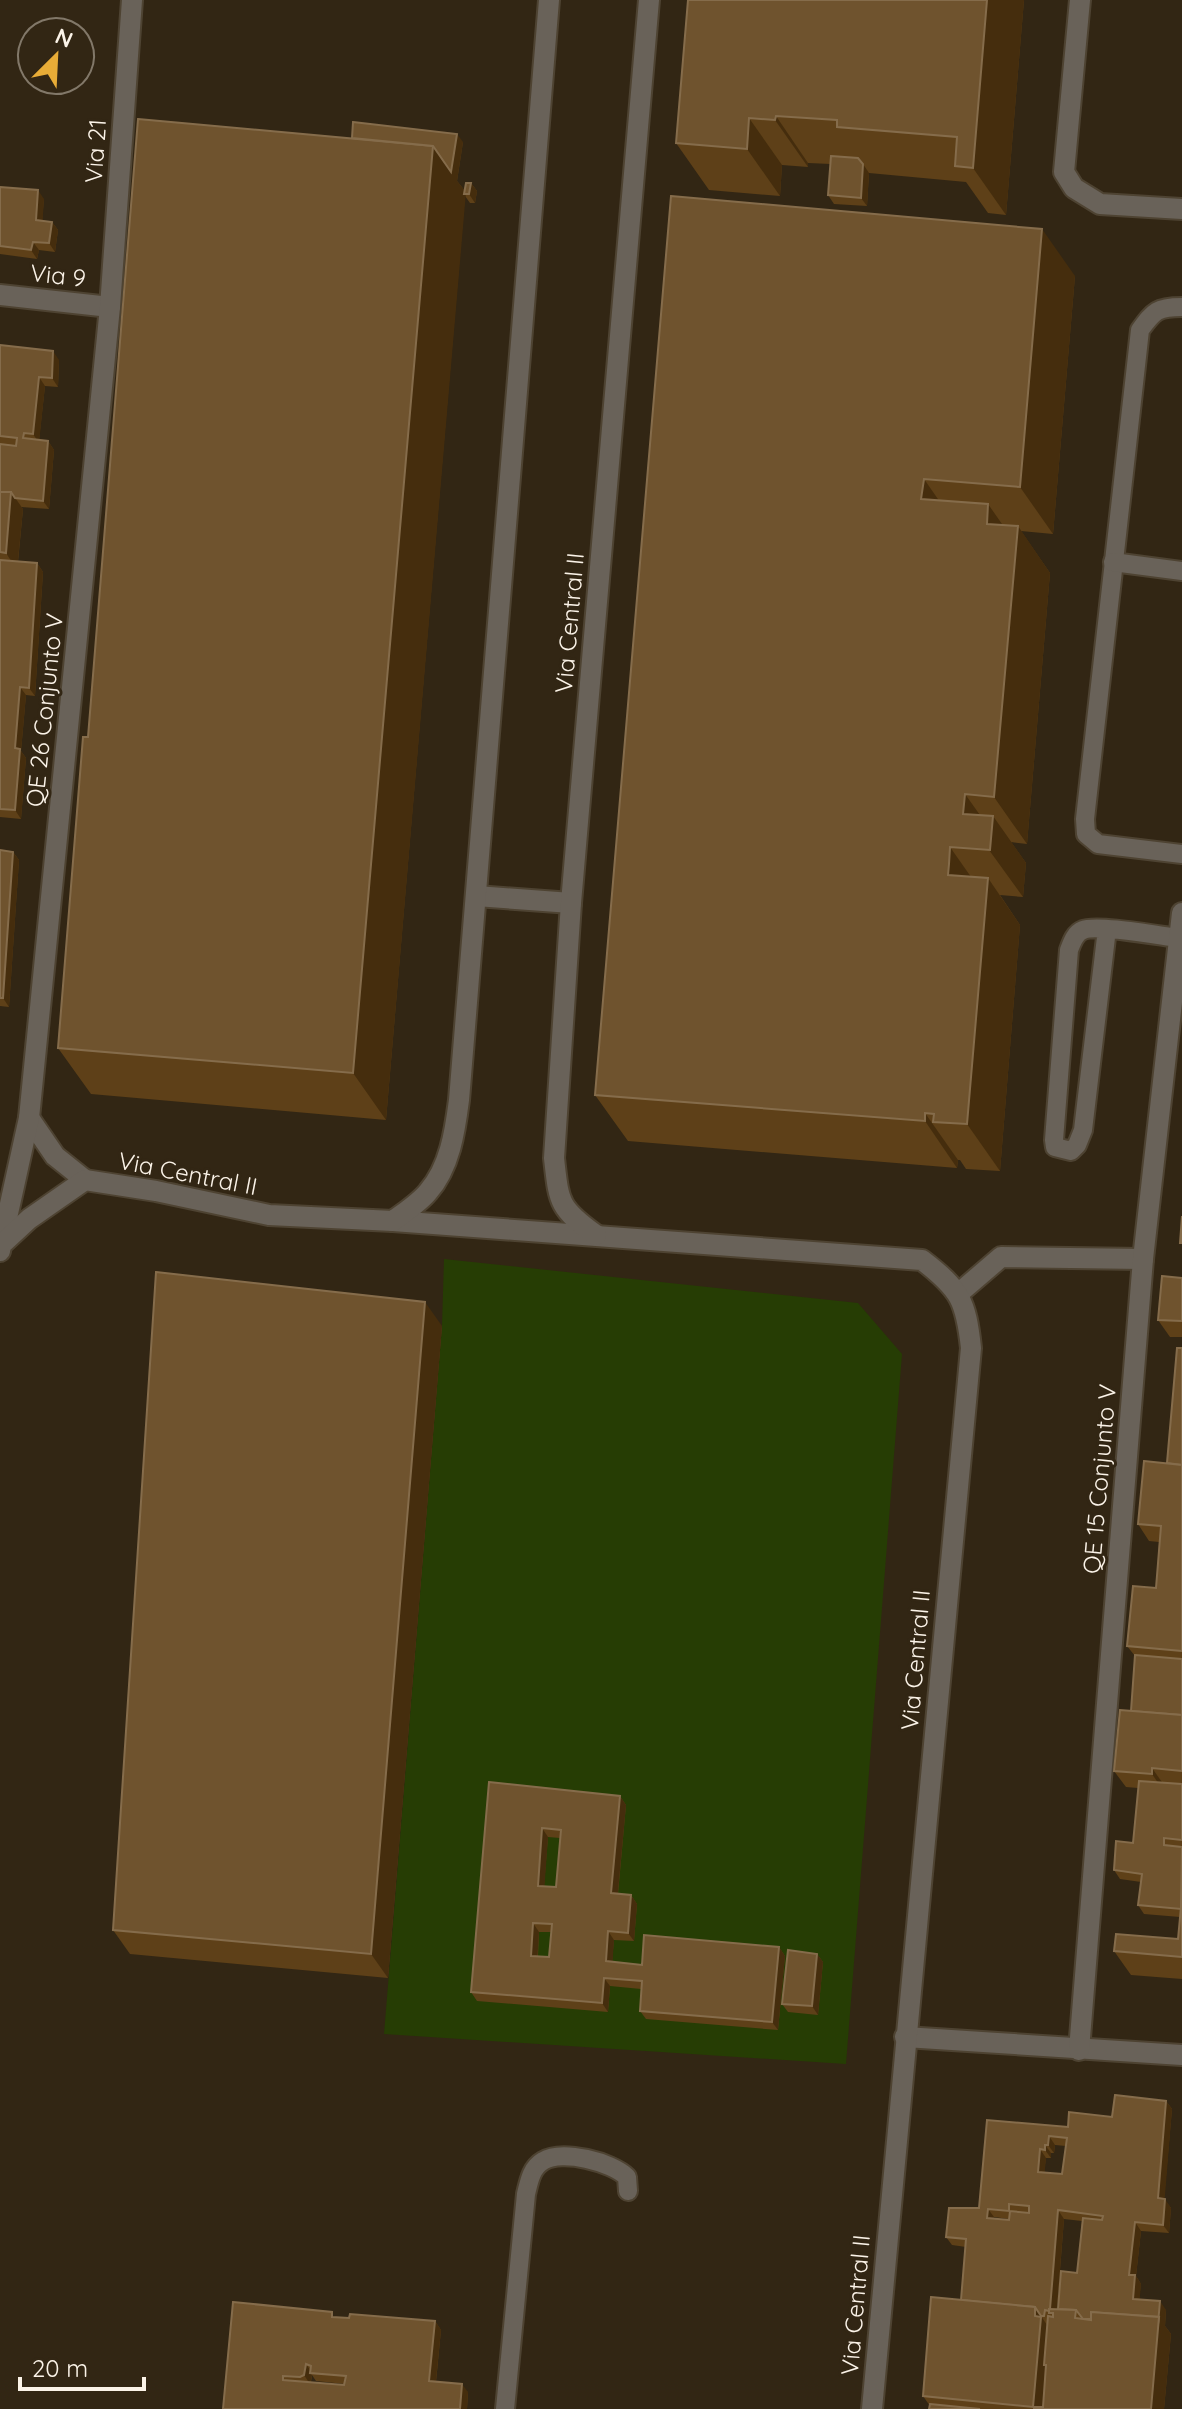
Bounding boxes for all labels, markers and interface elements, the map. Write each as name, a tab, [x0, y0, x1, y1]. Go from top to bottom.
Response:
north arrow	[16, 16, 96, 96]
text: N	[51, 22, 77, 54]
street label: Via 21	[78, 118, 112, 184]
street label: Via 9	[29, 257, 87, 293]
street label: Via Central II	[548, 551, 590, 695]
street label: QE 26 Conjunto V	[19, 612, 69, 808]
street label: Via Central II	[116, 1145, 260, 1201]
street label: QE 15 Conjunto V	[1076, 1383, 1122, 1575]
street label: Via Central II	[894, 1588, 936, 1732]
street label: Via Central II	[834, 2233, 876, 2377]
scale bar	[20, 2341, 144, 2391]
text: 20 m	[32, 2353, 88, 2383]

